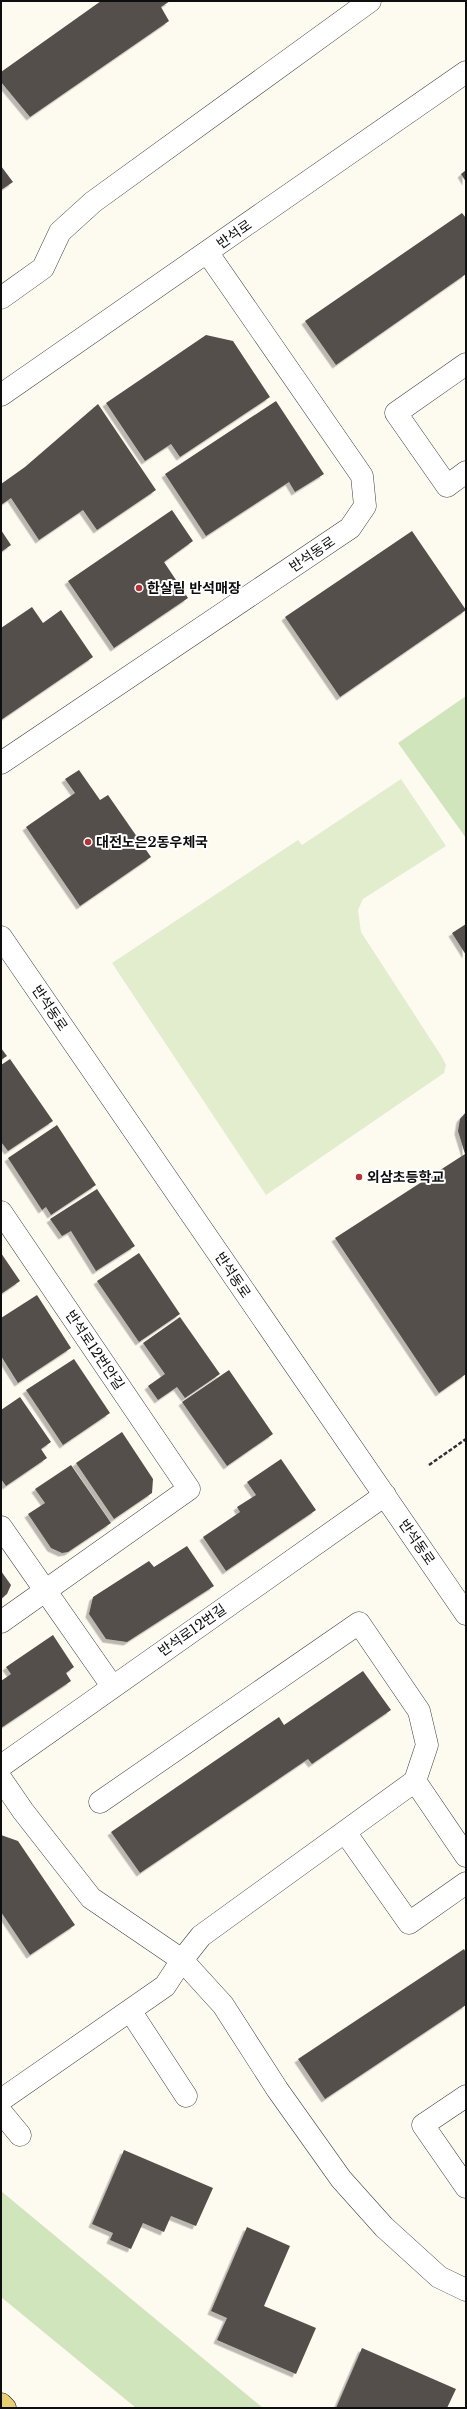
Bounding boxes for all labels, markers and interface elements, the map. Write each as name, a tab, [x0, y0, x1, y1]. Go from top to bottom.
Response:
street label: 반석로	[213, 215, 255, 252]
street label: 반석동로	[286, 532, 338, 576]
place label: 한살림 반석매장	[147, 579, 241, 597]
marker: 한살림 반석매장	[134, 583, 144, 593]
place label: 대전노은2동우체국	[96, 833, 208, 851]
marker: 대전노은2동우체국	[83, 837, 93, 847]
street label: 반석동로	[28, 982, 72, 1034]
place label: 외삼초등학교	[367, 1168, 444, 1186]
marker: 외삼초등학교	[354, 1172, 364, 1182]
street label: 반석동로	[211, 1249, 255, 1301]
street label: 반석로12번안길	[62, 1307, 128, 1393]
street label: 반석동로	[395, 1516, 439, 1568]
street label: 반석로12번길	[154, 1600, 230, 1660]

